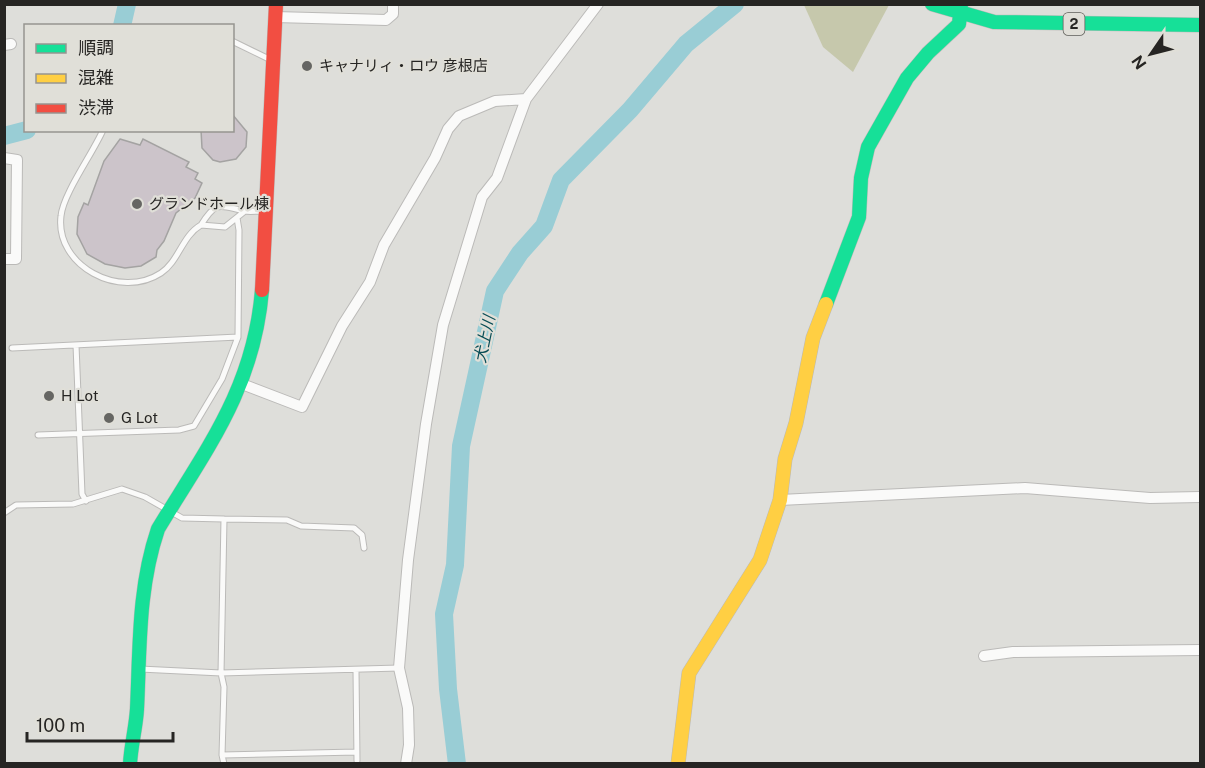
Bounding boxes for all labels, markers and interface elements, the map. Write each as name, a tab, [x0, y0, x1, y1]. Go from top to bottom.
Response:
road number: 2	[1064, 13, 1084, 35]
legend	[24, 24, 234, 132]
north arrow	[1121, 24, 1181, 84]
text: 順調	[78, 37, 114, 58]
text: N	[1128, 52, 1150, 73]
place label: キャナリィ・ロウ 彦根店	[319, 57, 488, 74]
marker: キャナリィ・ロウ 彦根店	[300, 59, 314, 73]
text: 混雑	[78, 67, 114, 88]
text: 渋滞	[78, 97, 114, 118]
place label: グランドホール棟	[149, 195, 269, 212]
marker: グランドホール棟	[130, 197, 144, 211]
water label: 犬上川	[470, 312, 499, 365]
place label: H Lot	[61, 387, 99, 404]
marker: H Lot	[42, 389, 56, 403]
place label: G Lot	[121, 409, 158, 426]
marker: G Lot	[102, 411, 116, 425]
scale bar	[27, 705, 172, 743]
text: 100 m	[36, 715, 85, 736]

